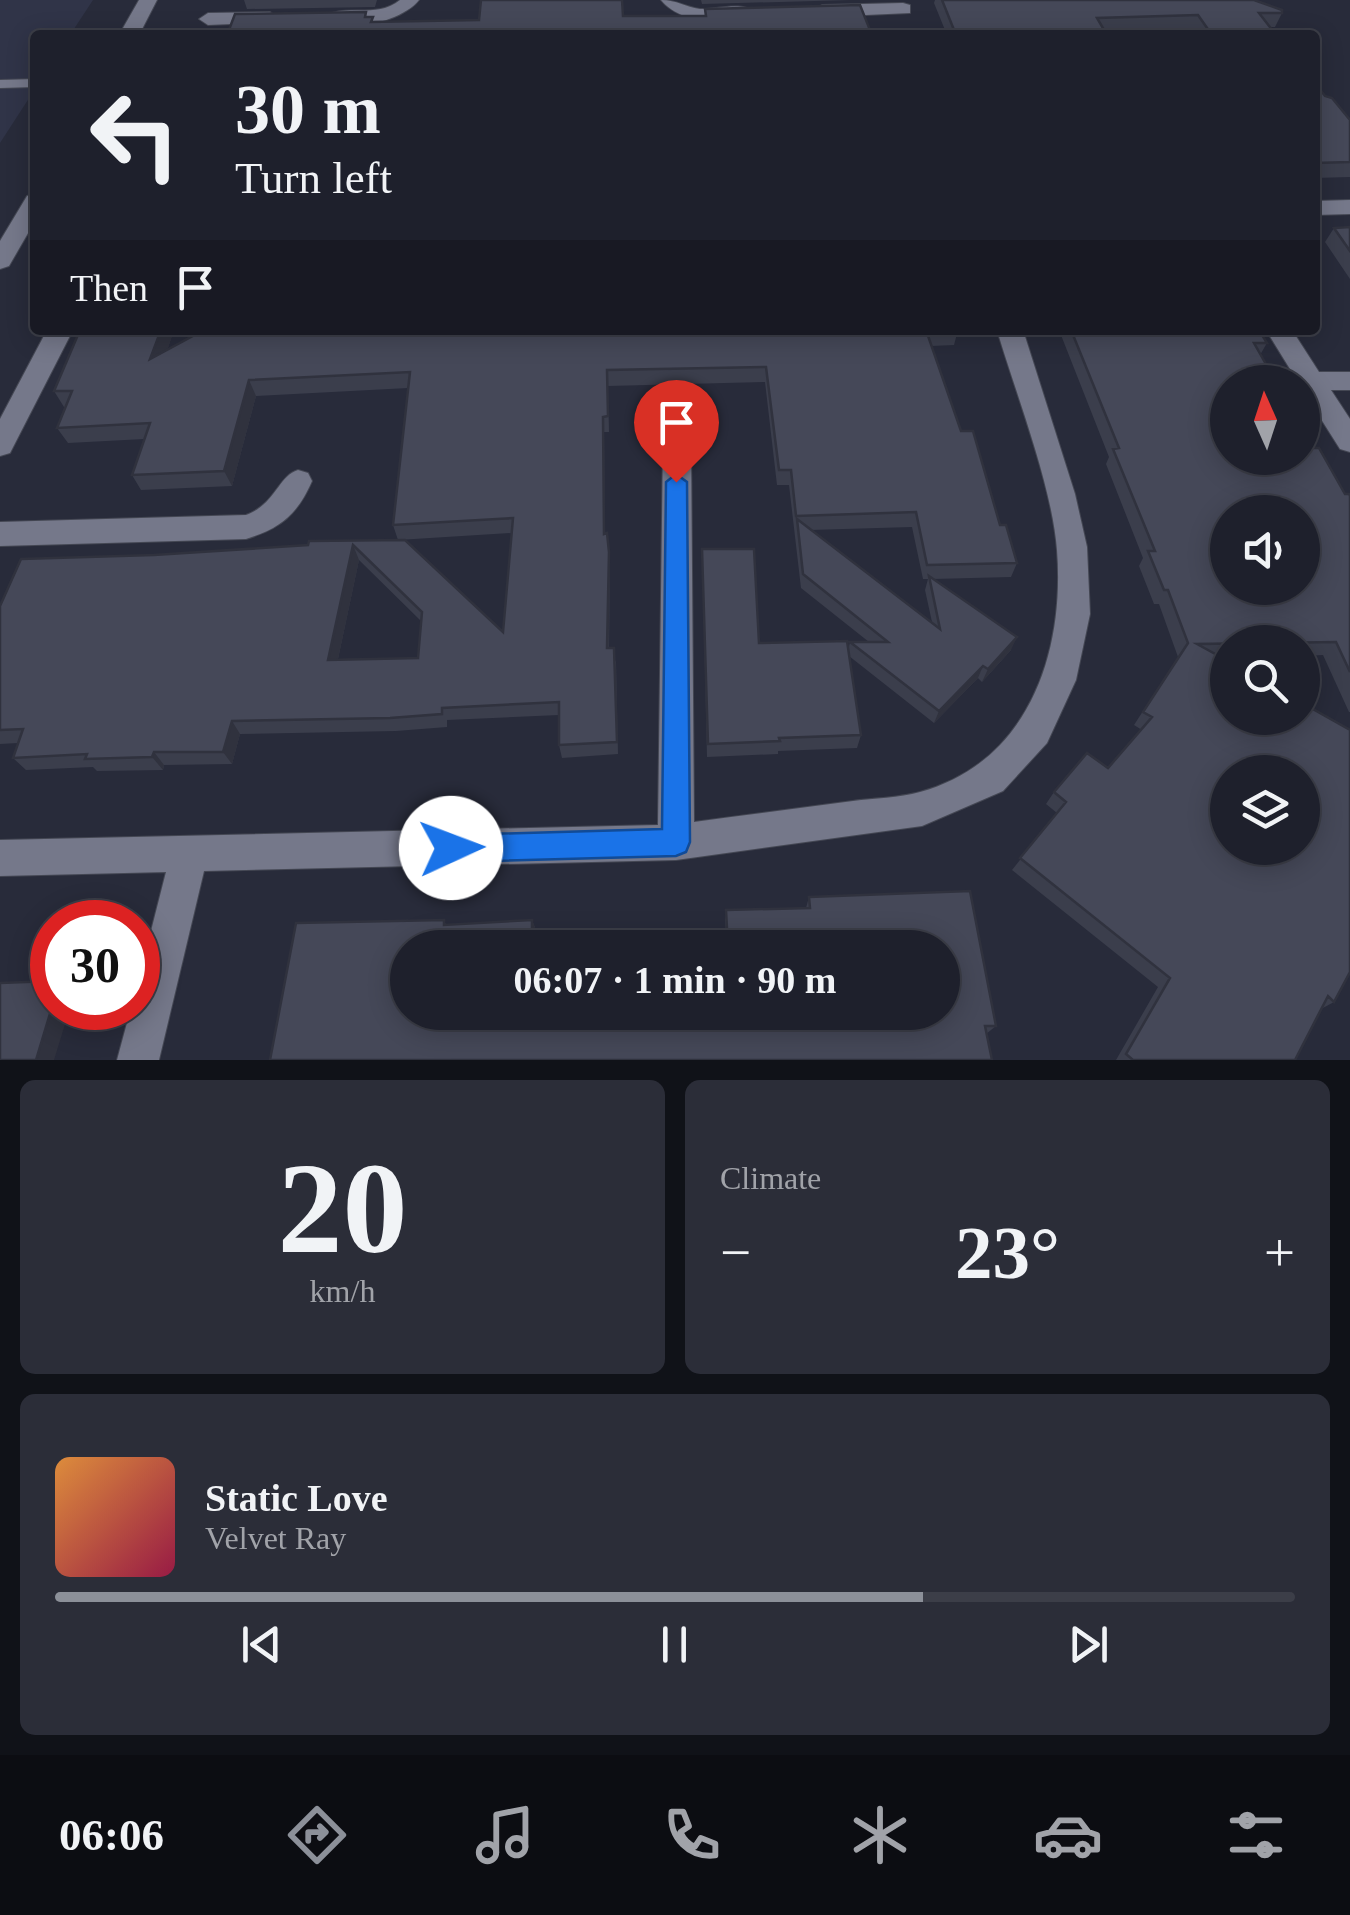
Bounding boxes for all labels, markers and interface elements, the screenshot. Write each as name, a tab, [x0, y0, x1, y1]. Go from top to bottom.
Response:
icon: left	[70, 70, 200, 200]
text: 30 m	[235, 71, 381, 148]
text: Turn left	[235, 153, 392, 203]
icon: arrive	[168, 260, 223, 315]
text: Then	[70, 267, 148, 309]
north arrow	[1210, 365, 1320, 475]
map controls	[1210, 365, 1320, 865]
pin	[634, 380, 719, 483]
icon: arrive	[649, 395, 704, 450]
button: sound	[1210, 495, 1320, 605]
button: search	[1210, 625, 1320, 735]
button: layers	[1210, 755, 1320, 865]
position arrow	[399, 796, 503, 900]
speed limit sign: 30	[30, 900, 160, 1030]
text: 06:07 · 1 min · 90 m	[514, 959, 837, 1001]
text: 20	[278, 1136, 408, 1280]
text: Climate	[720, 1160, 821, 1196]
text: 23°	[955, 1211, 1060, 1294]
text: −	[720, 1222, 751, 1283]
text: +	[1264, 1222, 1295, 1283]
text: km/h	[310, 1273, 375, 1309]
text: Static Love	[205, 1477, 388, 1519]
text: Velvet Ray	[205, 1520, 346, 1556]
icon: previous	[234, 1617, 289, 1672]
icon: pause	[647, 1617, 702, 1672]
icon: next	[1061, 1617, 1116, 1672]
icon: directions	[282, 1800, 352, 1870]
icon: music	[470, 1800, 540, 1870]
icon: phone	[657, 1800, 727, 1870]
icon: climate	[845, 1800, 915, 1870]
icon: car	[1033, 1800, 1103, 1870]
icon: filters	[1221, 1800, 1291, 1870]
text: 06:06	[59, 1810, 164, 1860]

